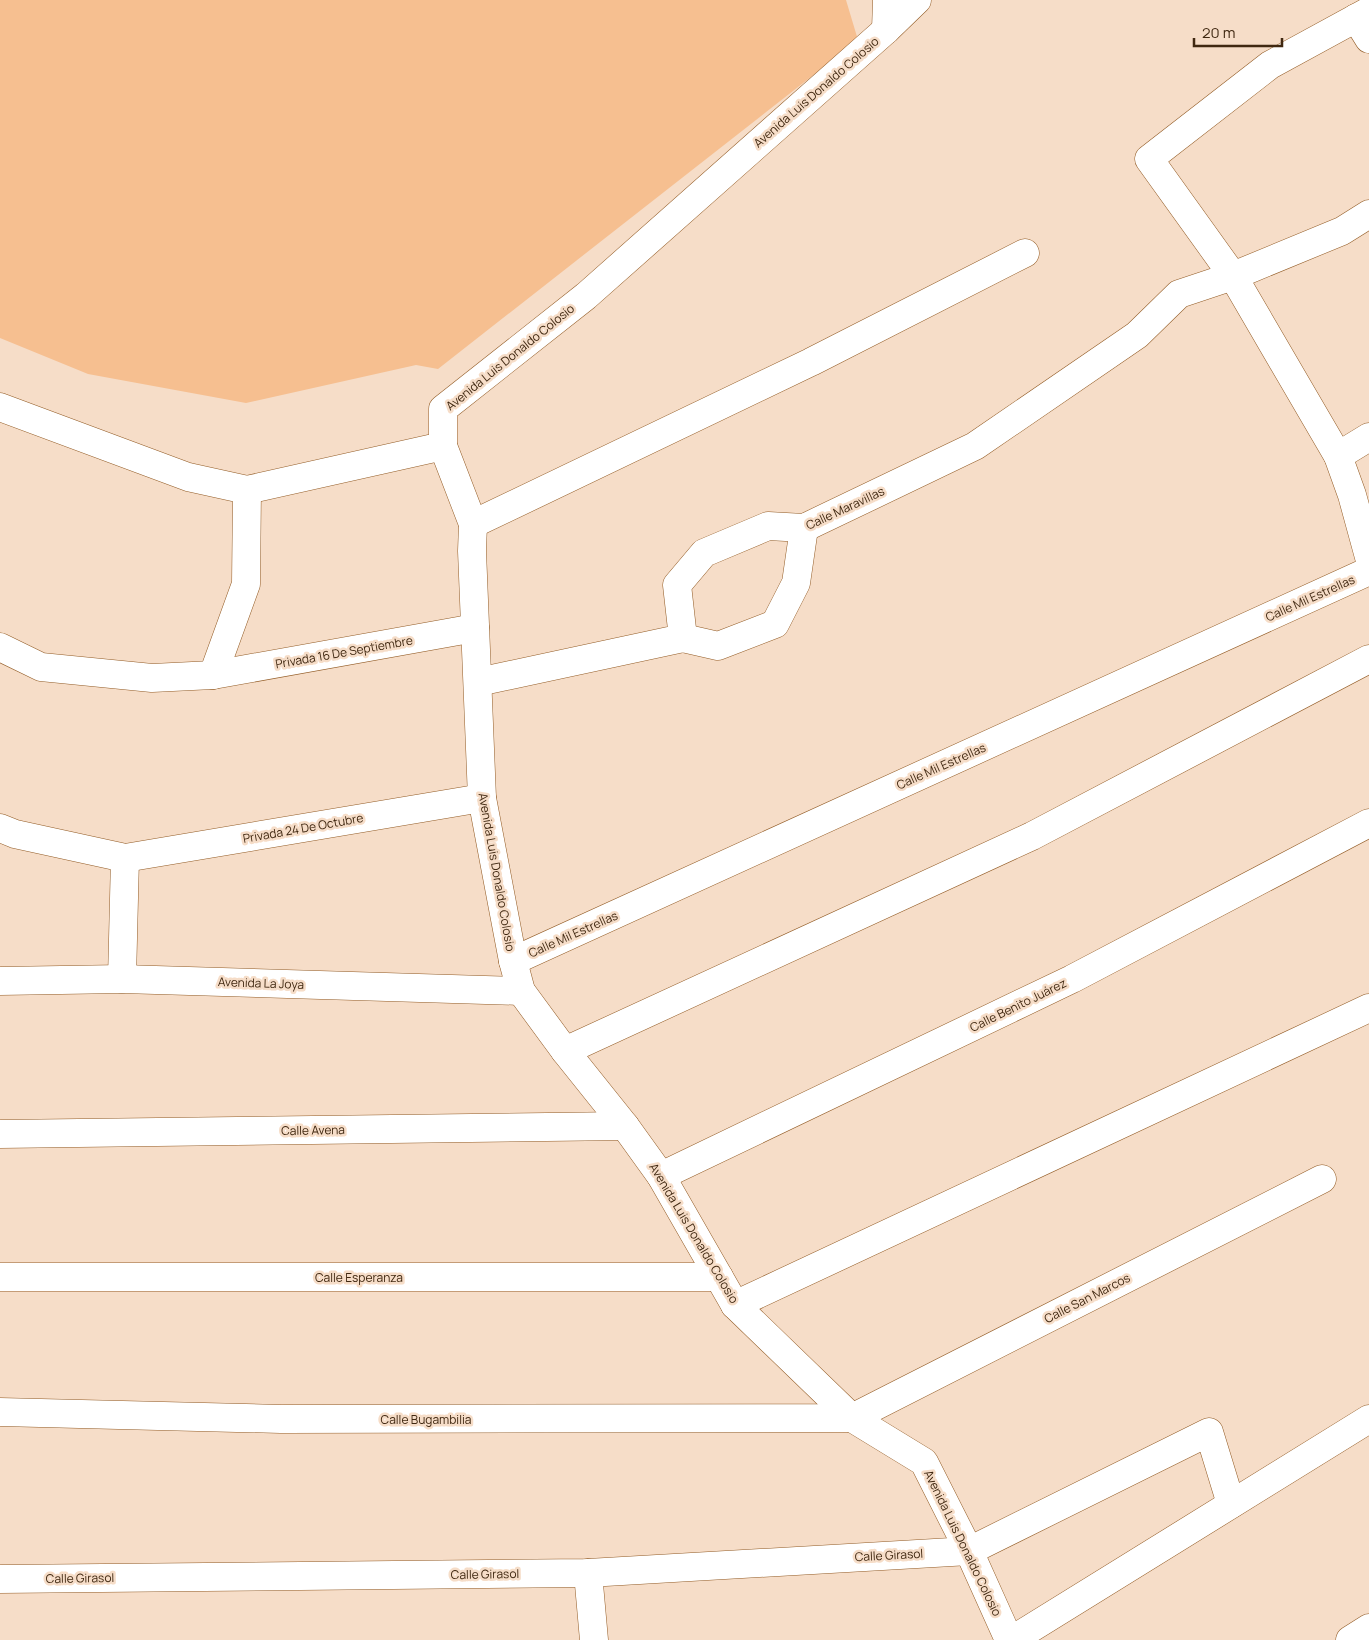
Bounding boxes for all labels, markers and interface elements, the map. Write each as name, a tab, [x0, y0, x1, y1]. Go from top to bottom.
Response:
scale bar	[1194, 15, 1282, 47]
text: 20 m	[1202, 22, 1235, 43]
street label: Avenida Luis Donaldo Colosio	[750, 33, 882, 151]
street label: Avenida Luis Donaldo Colosio	[442, 300, 578, 414]
street label: Calle Maravillas	[803, 482, 887, 534]
street label: Calle Mil Estrellas	[1263, 571, 1357, 625]
street label: Privada 16 De Septiembre	[274, 632, 414, 672]
street label: Calle Mil Estrellas	[894, 739, 988, 793]
street label: Avenida Luis Donaldo Colosio	[475, 791, 519, 953]
street label: Privada 24 De Octubre	[241, 809, 365, 847]
street label: Calle Mil Estrellas	[526, 907, 620, 961]
street label: Avenida La Joya	[218, 973, 304, 993]
street label: Calle Benito Juárez	[967, 974, 1069, 1036]
street label: Calle Avena	[281, 1121, 345, 1139]
street label: Avenida Luis Donaldo Colosio	[645, 1160, 743, 1306]
street label: Calle Esperanza	[315, 1269, 403, 1286]
street label: Calle San Marcos	[1041, 1269, 1133, 1327]
street label: Calle Bugambilia	[381, 1411, 471, 1428]
street label: Avenida Luis Donaldo Colosio	[920, 1467, 1006, 1619]
street label: Calle Girasol	[854, 1545, 924, 1565]
street label: Calle Girasol	[451, 1565, 519, 1583]
street label: Calle Girasol	[46, 1569, 114, 1587]

